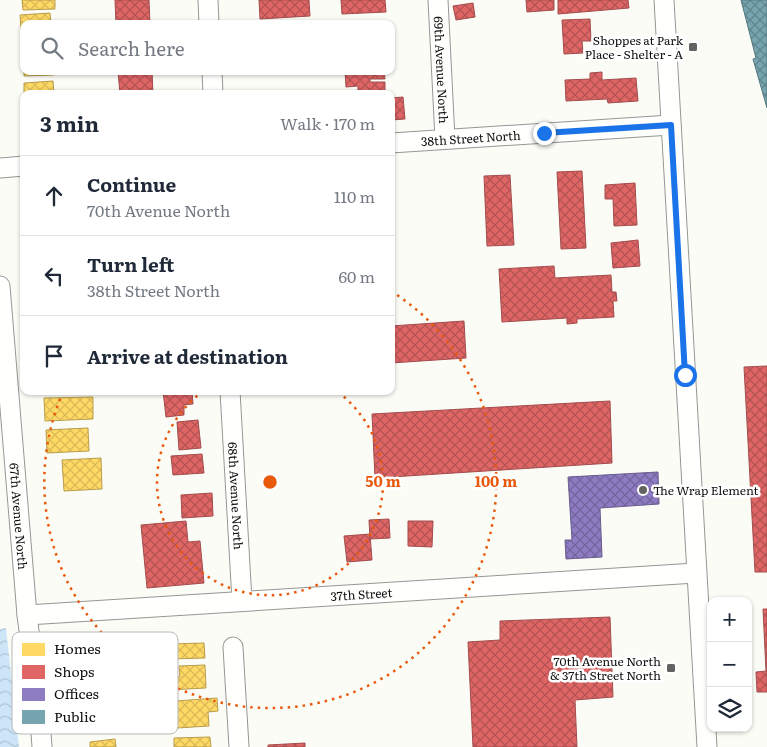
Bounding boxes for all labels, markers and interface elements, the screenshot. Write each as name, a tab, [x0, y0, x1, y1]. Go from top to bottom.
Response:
street label: 69th Avenue North	[430, 16, 453, 124]
search box	[20, 20, 395, 75]
place label: Shoppes at Park Place - Shelter - A	[585, 31, 684, 63]
icon: search	[38, 34, 66, 62]
text: Search here	[78, 34, 185, 62]
marker: Shoppes at Park Place - Shelter - A	[687, 41, 699, 53]
text: 3 min	[40, 107, 99, 138]
text: Walk · 170 m	[280, 111, 375, 135]
route end	[533, 122, 556, 145]
street label: 38th Street North	[420, 126, 521, 150]
text: Continue	[87, 170, 176, 198]
icon: ahead	[40, 182, 68, 210]
text: 110 m	[334, 184, 375, 208]
text: 70th Avenue North	[87, 198, 230, 222]
text: Turn left	[87, 250, 174, 278]
icon: left	[40, 262, 68, 290]
text: 60 m	[338, 264, 375, 288]
text: 38th Street North	[87, 278, 220, 302]
icon: arrive	[40, 342, 68, 370]
text: Arrive at destination	[87, 342, 288, 370]
route start	[674, 364, 697, 387]
street label: 68th Avenue North	[224, 442, 248, 550]
street label: 67th Avenue North	[6, 462, 32, 570]
text: 50 m	[365, 469, 401, 492]
text: 100 m	[475, 469, 517, 492]
centre of rings	[261, 473, 279, 491]
place label: The Wrap Element	[653, 481, 759, 499]
marker: The Wrap Element	[637, 484, 649, 496]
street label: 37th Street	[330, 583, 393, 605]
map controls	[707, 597, 752, 732]
button: +	[707, 597, 752, 642]
legend	[12, 632, 178, 734]
text: Homes	[54, 638, 101, 658]
button: −	[707, 642, 752, 687]
place label: 70th Avenue North & 37th Street North	[550, 652, 661, 684]
text: Shops	[54, 661, 94, 681]
marker: 70th Avenue North & 37th Street North	[665, 662, 677, 674]
text: Offices	[54, 683, 99, 703]
button: layers	[707, 687, 752, 732]
text: Public	[54, 706, 96, 726]

